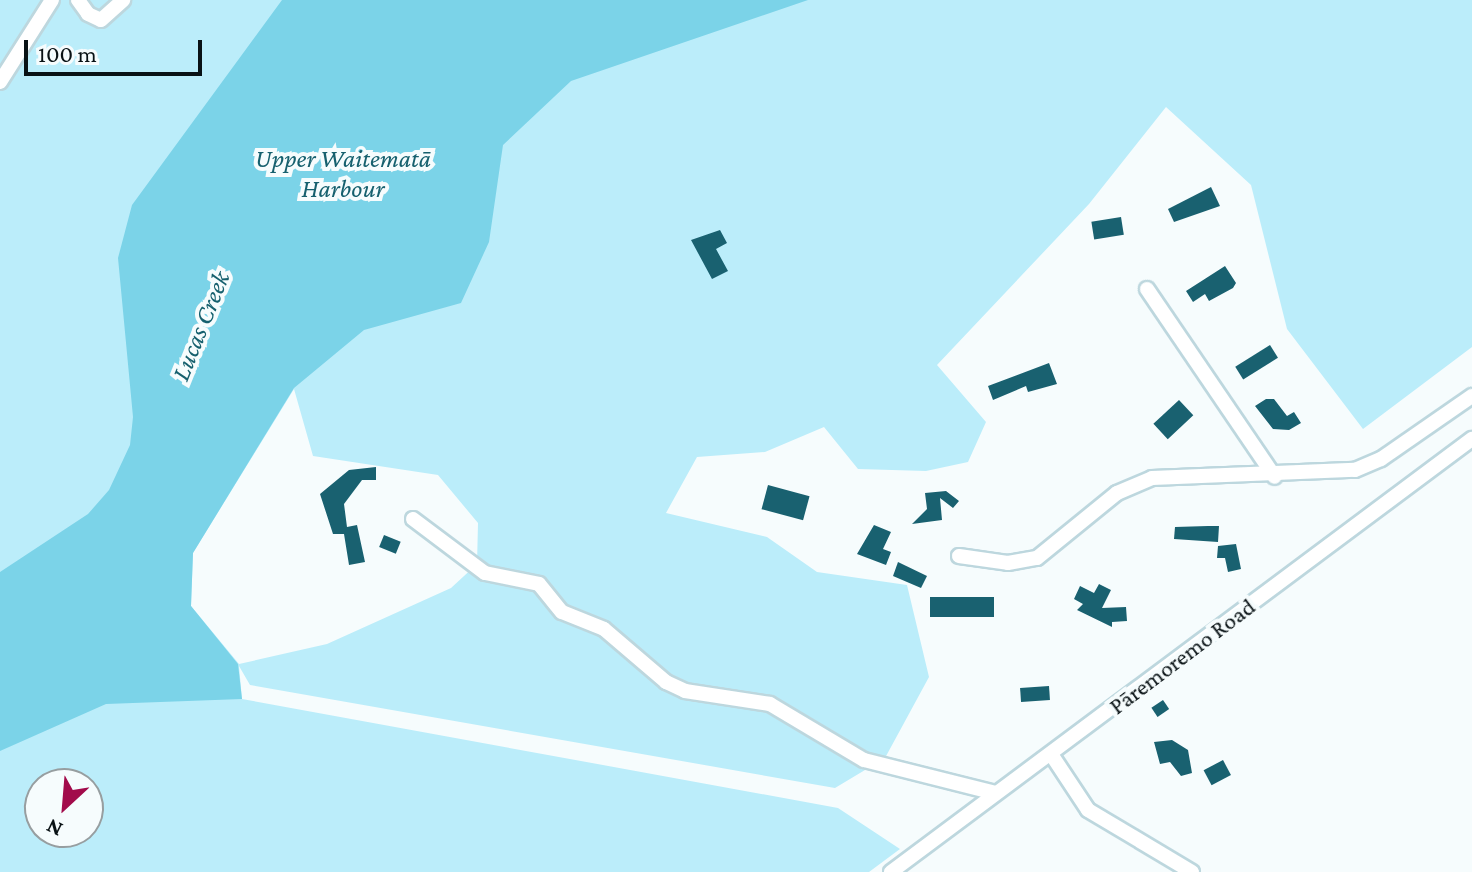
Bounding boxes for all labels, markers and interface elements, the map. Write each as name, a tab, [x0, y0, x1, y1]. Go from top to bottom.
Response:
scale bar	[28, 24, 206, 74]
text: 100 m	[38, 40, 97, 67]
water label: Upper Waitematā Harbour	[255, 143, 431, 204]
water label: Lucas Creek	[165, 267, 237, 385]
street label: Pāremoremo Road	[1103, 592, 1261, 720]
north arrow	[24, 768, 104, 848]
text: N	[42, 814, 66, 843]

